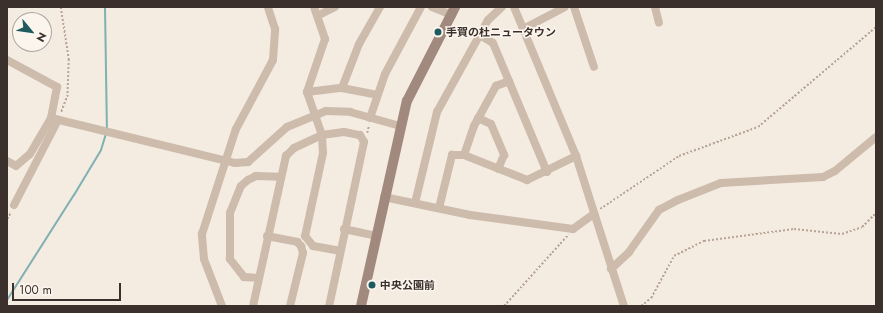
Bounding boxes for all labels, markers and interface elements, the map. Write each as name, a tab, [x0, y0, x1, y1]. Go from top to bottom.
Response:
north arrow	[12, 12, 52, 52]
place label: 手賀の杜ニュータウン	[446, 25, 556, 39]
marker: 手賀の杜ニュータウン	[433, 27, 443, 37]
text: N	[33, 30, 51, 45]
scale bar	[14, 275, 123, 301]
place label: 中央公園前	[380, 278, 435, 292]
marker: 中央公園前	[367, 280, 377, 290]
text: 100 m	[19, 281, 52, 299]

